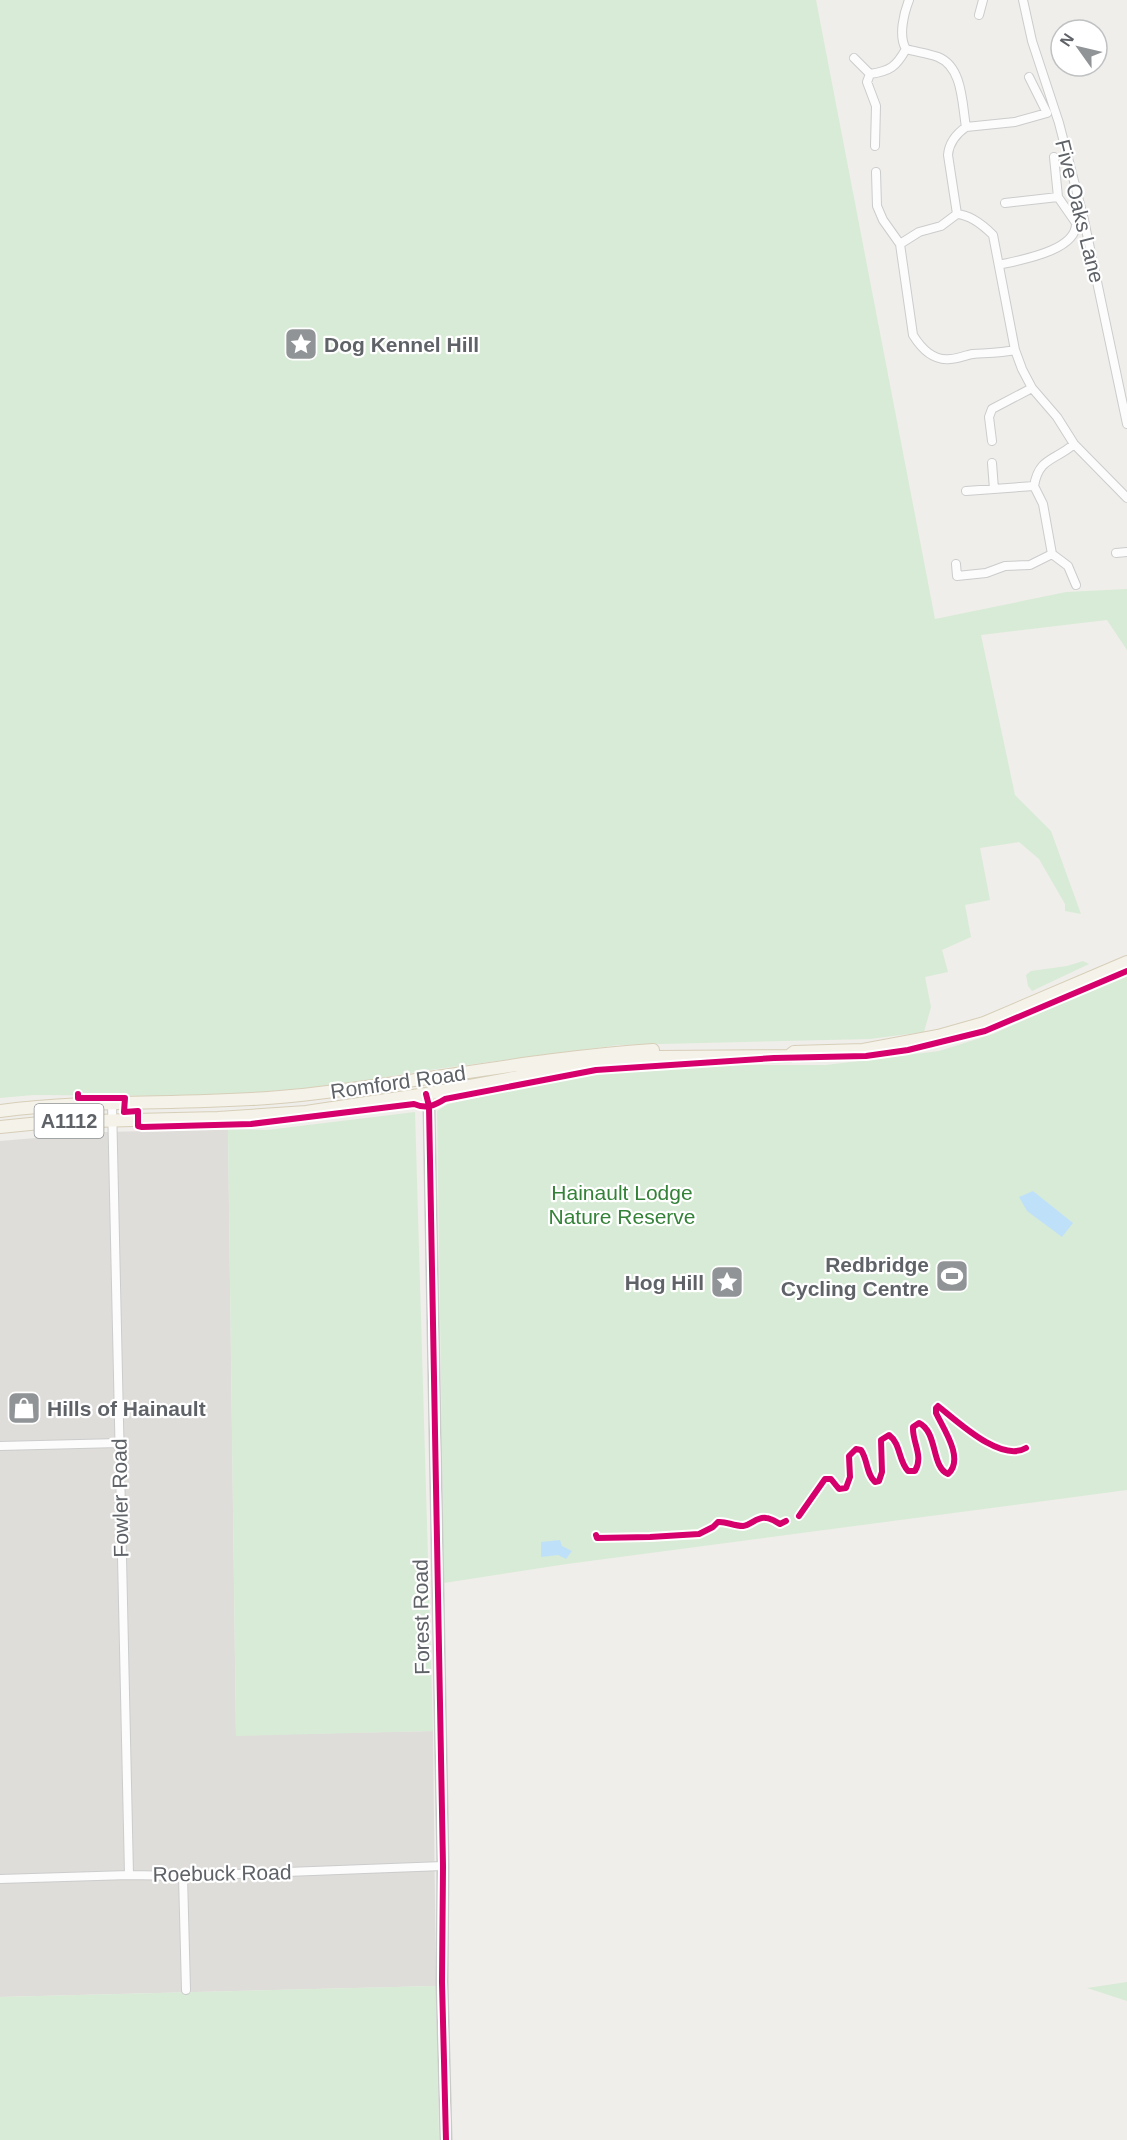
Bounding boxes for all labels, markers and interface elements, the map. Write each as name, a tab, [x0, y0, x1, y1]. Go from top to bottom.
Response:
north arrow	[1049, 18, 1109, 78]
text: N	[1057, 30, 1077, 49]
street label: Five Oaks Lane	[1051, 137, 1109, 285]
place icon: Dog Kennel Hill	[283, 326, 319, 362]
place label: Dog Kennel Hill	[324, 333, 479, 356]
street label: Romford Road	[329, 1061, 467, 1103]
road number: A1112	[34, 1104, 104, 1138]
park label: Hainault Lodge Nature Reserve	[548, 1181, 696, 1228]
place label: Redbridge Cycling Centre	[781, 1253, 929, 1300]
sports icon: Redbridge Cycling Centre	[934, 1258, 970, 1294]
place icon: Hog Hill	[709, 1264, 745, 1300]
place label: Hog Hill	[625, 1271, 704, 1294]
shop icon: Hills of Hainault	[6, 1390, 42, 1426]
place label: Hills of Hainault	[47, 1397, 206, 1420]
street label: Fowler Road	[107, 1438, 133, 1558]
street label: Forest Road	[408, 1559, 434, 1675]
street label: Roebuck Road	[152, 1860, 292, 1886]

